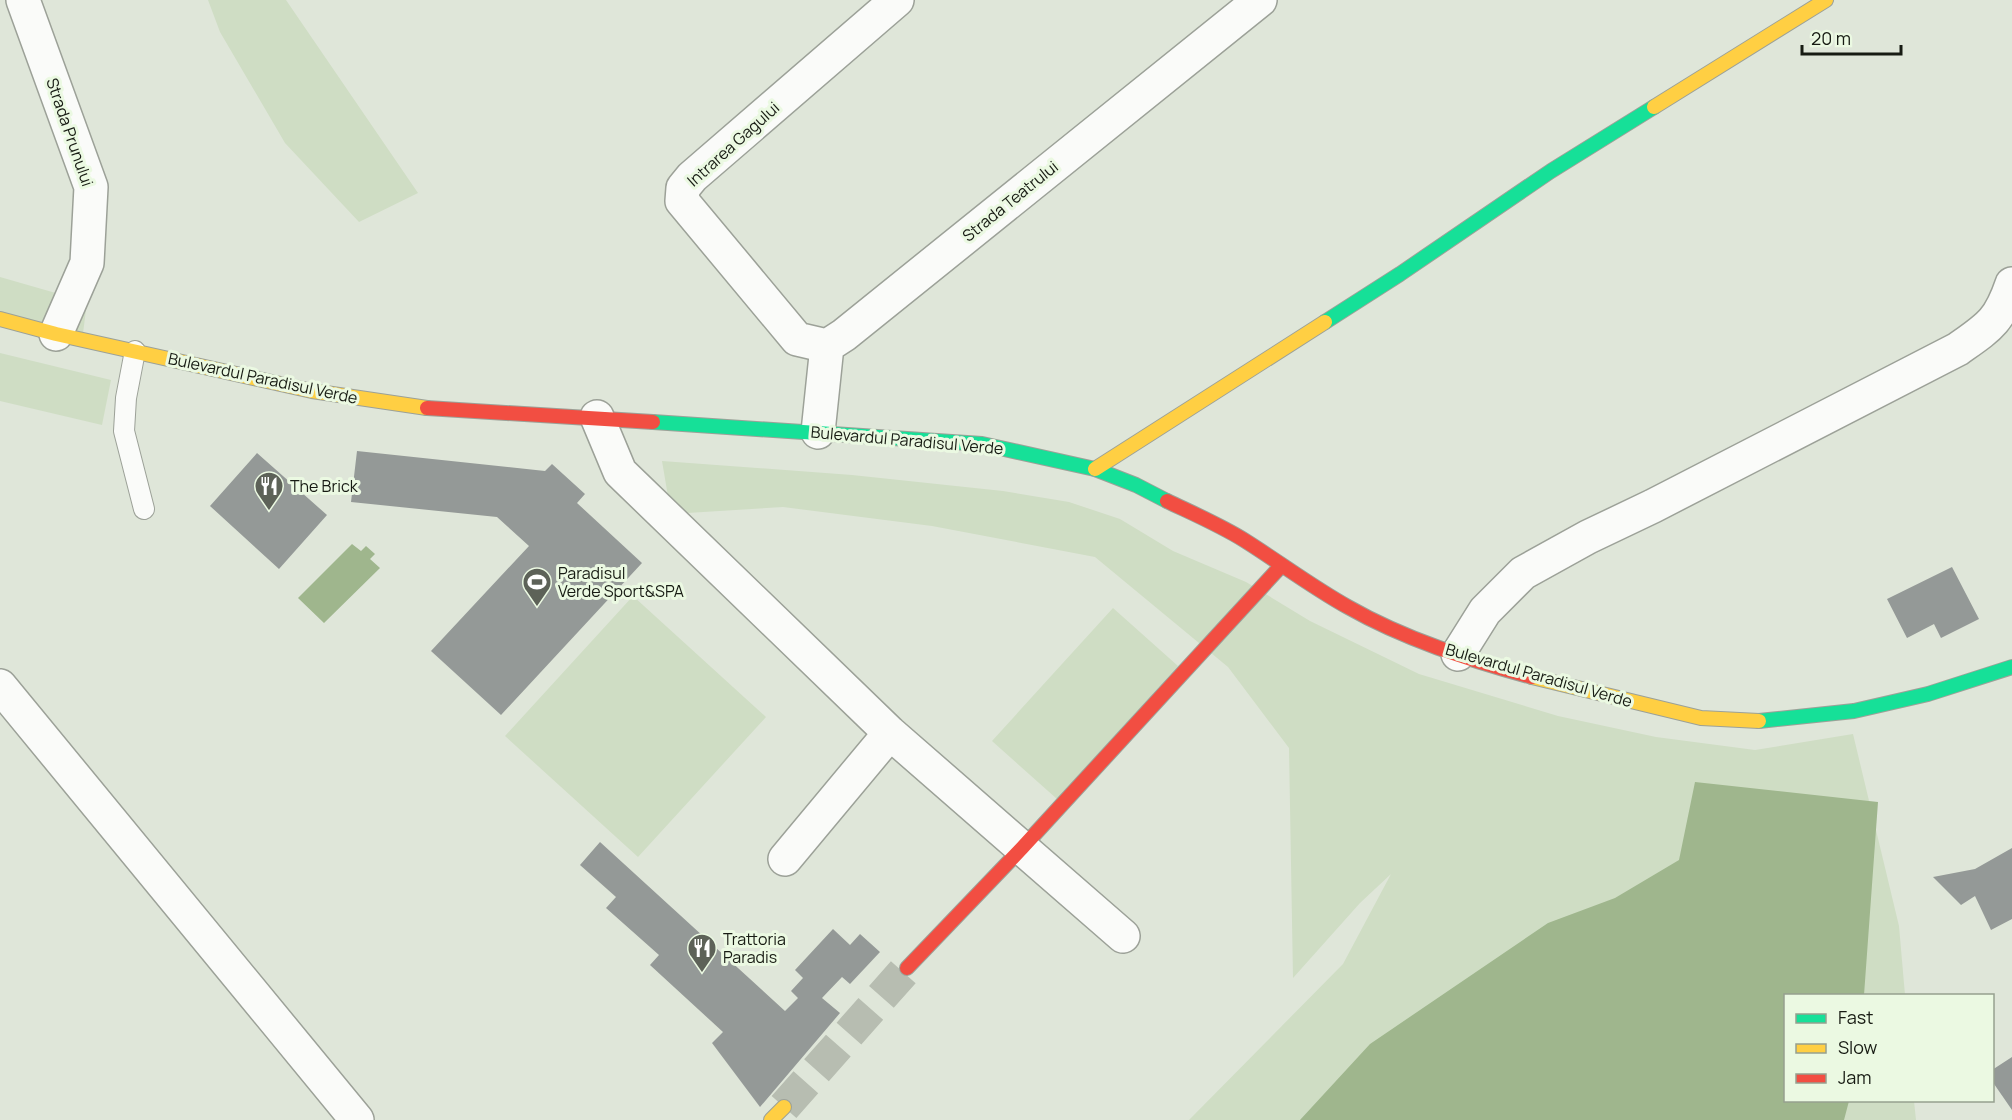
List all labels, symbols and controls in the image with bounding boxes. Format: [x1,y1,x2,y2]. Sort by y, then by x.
scale bar [1802,18,1901,56]
text: 20 m [1811,26,1851,50]
street label: Strada Prunului [41,75,99,189]
street label: Intrarea Gagului [682,97,784,191]
street label: Strada Teatrului [958,156,1062,246]
street label: Bulevardul Paradisul Verde [166,347,360,409]
street label: Bulevardul Paradisul Verde [810,421,1004,459]
restaurant icon: The Brick [253,470,285,512]
place label: The Brick [290,475,359,497]
place label: Paradisul Verde Sport&SPA [558,562,684,602]
sports icon: Paradisul Verde Sport&SPA [521,566,553,608]
street label: Bulevardul Paradisul Verde [1443,638,1635,712]
place label: Trattoria Paradis [723,928,786,968]
restaurant icon: Trattoria Paradis [686,932,718,974]
legend [1784,994,1994,1102]
text: Fast [1838,1005,1873,1029]
text: Slow [1838,1035,1878,1059]
text: Jam [1838,1065,1872,1089]

